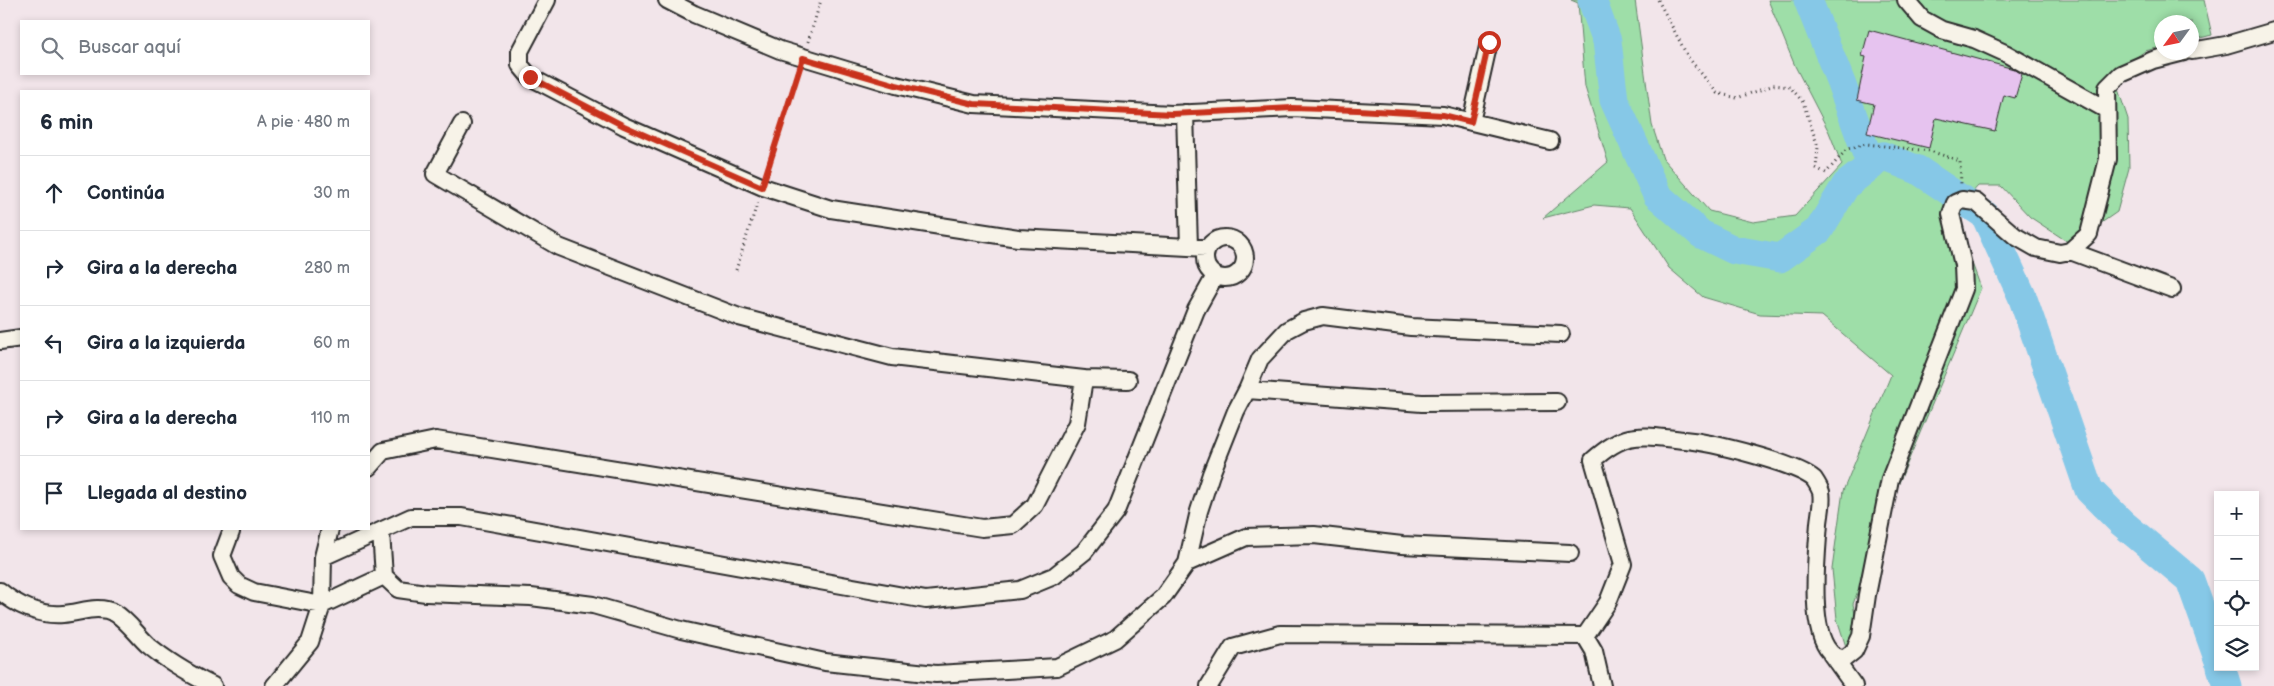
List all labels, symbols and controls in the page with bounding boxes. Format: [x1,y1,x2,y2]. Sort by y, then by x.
north arrow [2154,15,2199,60]
search box [20,20,370,75]
route start [1478,31,1501,54]
icon: search [38,34,66,62]
text: Buscar aquí [78,36,181,59]
route end [519,66,542,89]
text: 6 min [40,110,93,135]
text: A pie · 480 m [257,113,350,132]
icon: ahead [40,179,68,207]
text: Continúa [87,182,165,205]
text: 30 m [313,184,350,203]
icon: right [40,254,68,282]
text: Gira a la derecha [87,257,237,280]
text: 280 m [304,259,350,278]
icon: left [40,329,68,357]
text: Gira a la izquierda [87,332,245,355]
text: 60 m [313,334,350,353]
icon: right [40,404,68,432]
text: Gira a la derecha [87,407,237,430]
text: 110 m [311,409,350,428]
icon: arrive [40,479,68,507]
text: Llegada al destino [87,482,247,505]
map controls [2214,491,2259,671]
button: + [2214,491,2259,536]
button: − [2214,536,2259,581]
button: locate [2214,581,2259,626]
button: layers [2214,626,2259,671]

